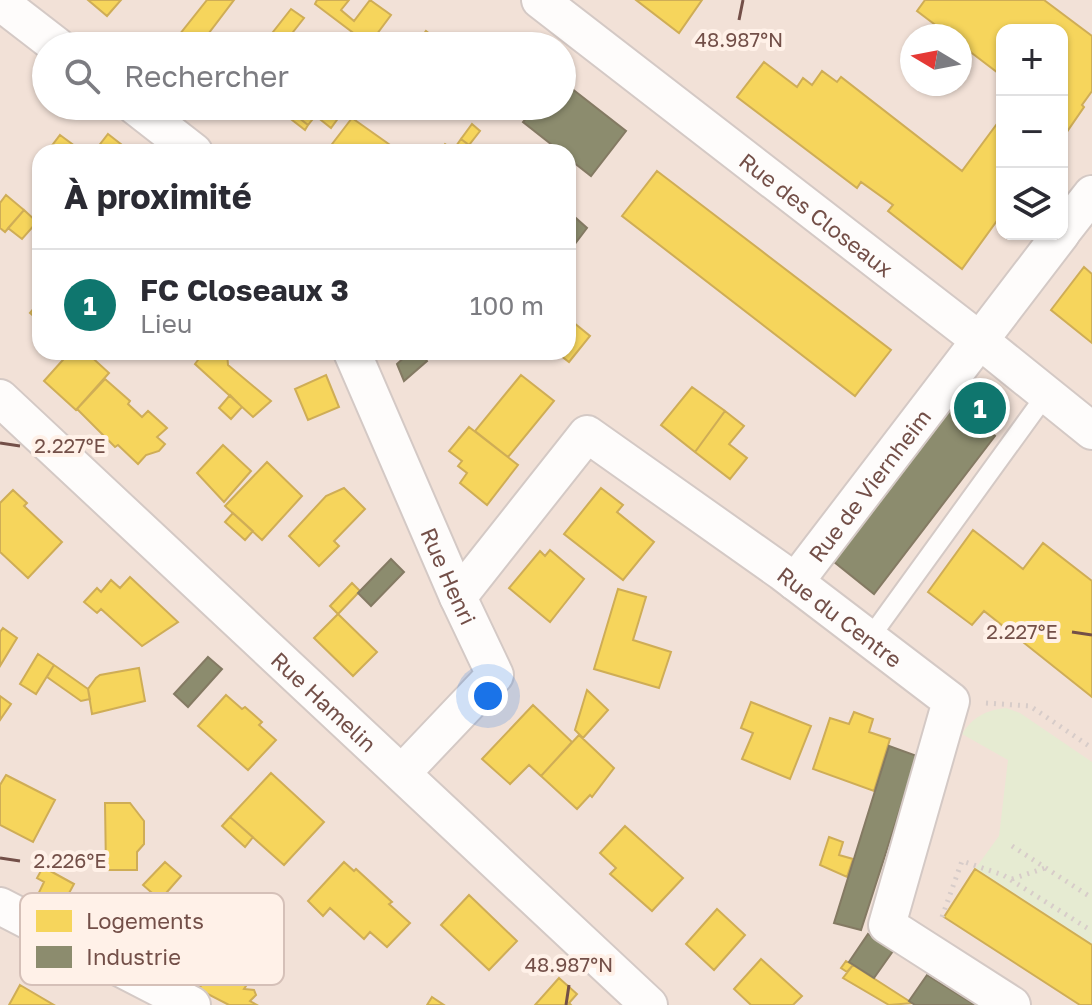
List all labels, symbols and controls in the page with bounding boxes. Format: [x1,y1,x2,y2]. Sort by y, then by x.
north arrow [900,24,972,96]
map controls [996,24,1068,240]
button: + [996,24,1068,96]
text: 48.987°N [695,27,783,51]
search box [32,32,576,120]
icon: search [60,54,104,98]
text: Rechercher [124,58,289,94]
button: − [996,96,1068,168]
street label: Rue des Closeaux [735,146,899,282]
button: layers [996,168,1068,240]
text: À proximité [64,176,252,216]
text: FC Closeaux 3 [140,272,349,308]
text: 1 [83,290,97,321]
text: 100 m [470,290,544,321]
text: Lieu [140,308,193,339]
pin: 1 [954,378,1006,438]
street label: Rue de Viernheim [802,403,936,567]
text: 2.227°E [34,433,106,457]
street label: Rue Henri [416,523,483,629]
street label: Rue du Centre [773,560,908,673]
text: 2.227°E [986,619,1058,643]
street label: Rue Hamelin [266,646,382,757]
your location [468,676,508,716]
text: 2.226°E [34,848,106,872]
legend [20,893,284,985]
text: Logements [86,907,204,934]
text: Industrie [86,943,181,970]
text: 48.987°N [525,952,613,976]

